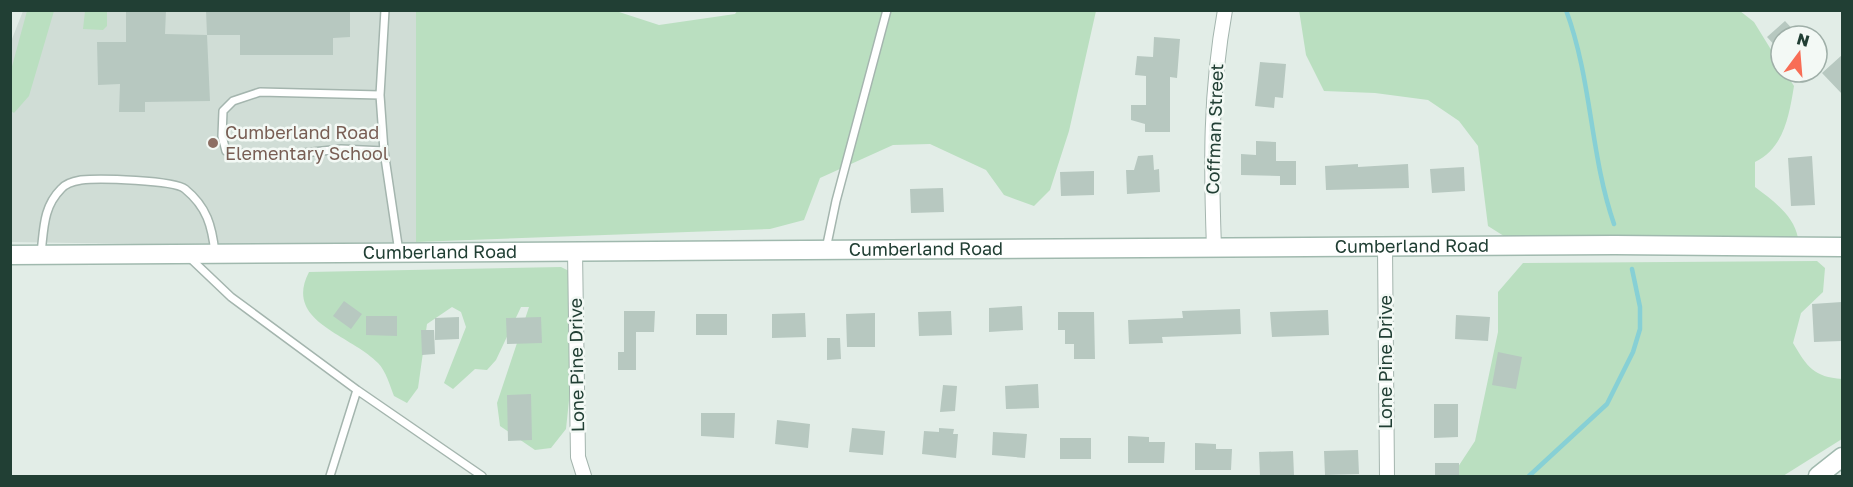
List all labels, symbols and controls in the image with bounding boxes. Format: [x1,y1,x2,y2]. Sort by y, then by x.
north arrow [1769,24,1829,84]
text: N [1795,28,1812,51]
street label: Coffman Street [1201,63,1227,195]
place label: Cumberland Road Elementary School [225,121,389,164]
marker: Cumberland Road Elementary School [206,136,220,150]
street label: Cumberland Road [1335,234,1489,257]
street label: Cumberland Road [849,237,1003,260]
street label: Cumberland Road [363,240,517,263]
street label: Lone Pine Drive [1374,295,1396,429]
street label: Lone Pine Drive [564,298,588,432]

